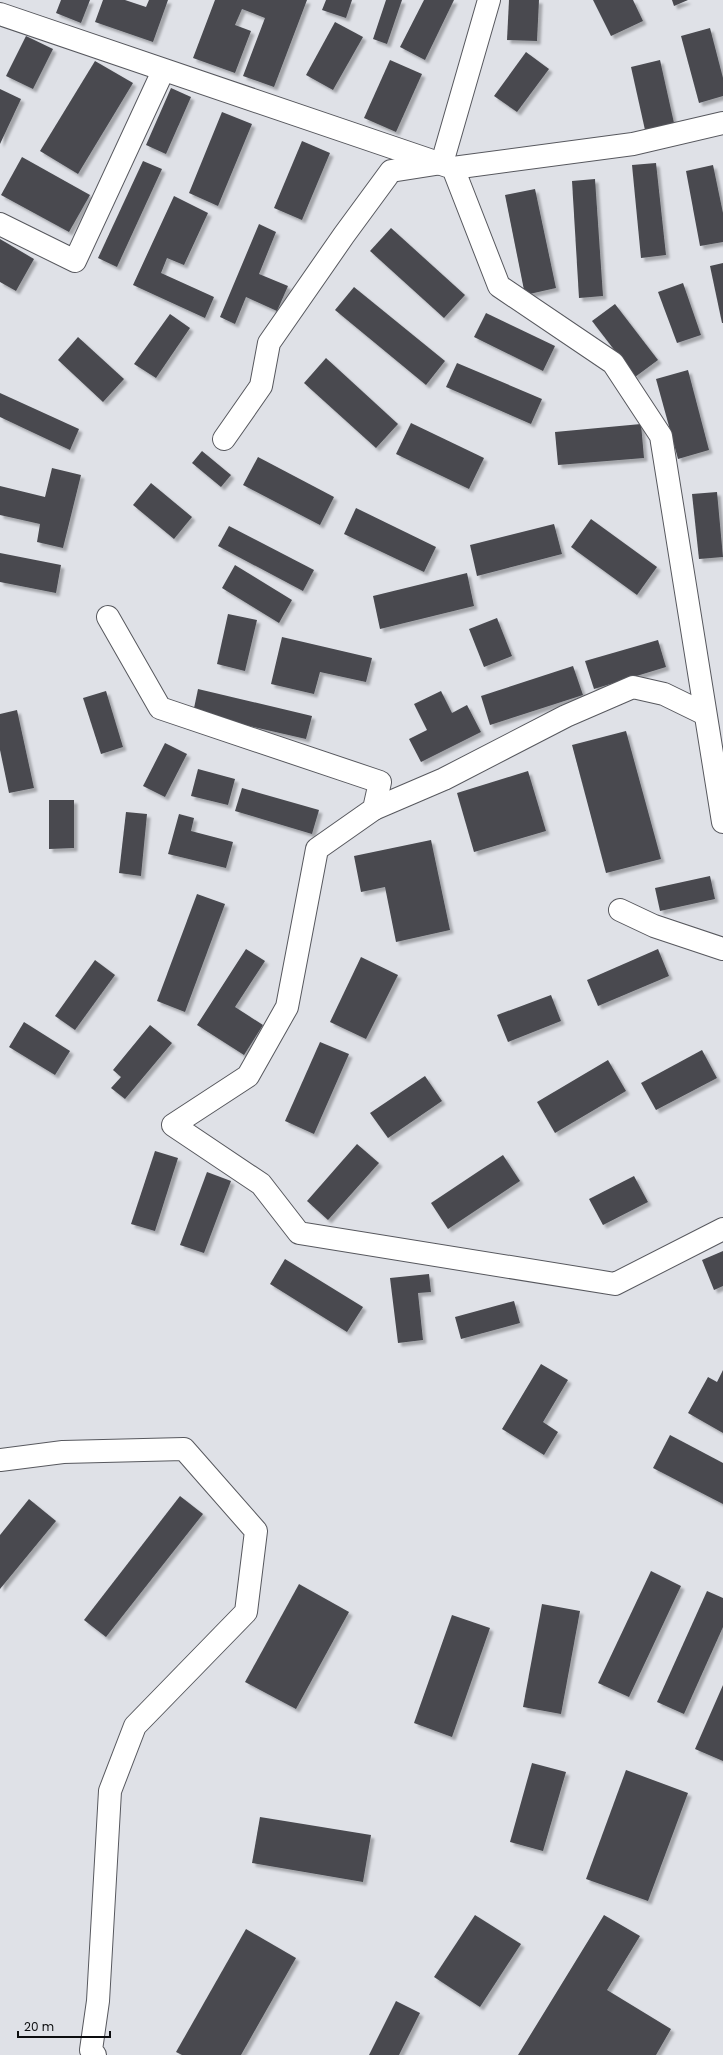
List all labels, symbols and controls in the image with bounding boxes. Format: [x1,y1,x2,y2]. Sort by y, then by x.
scale bar [18,2013,110,2039]
text: 20 m [24,2018,54,2035]

